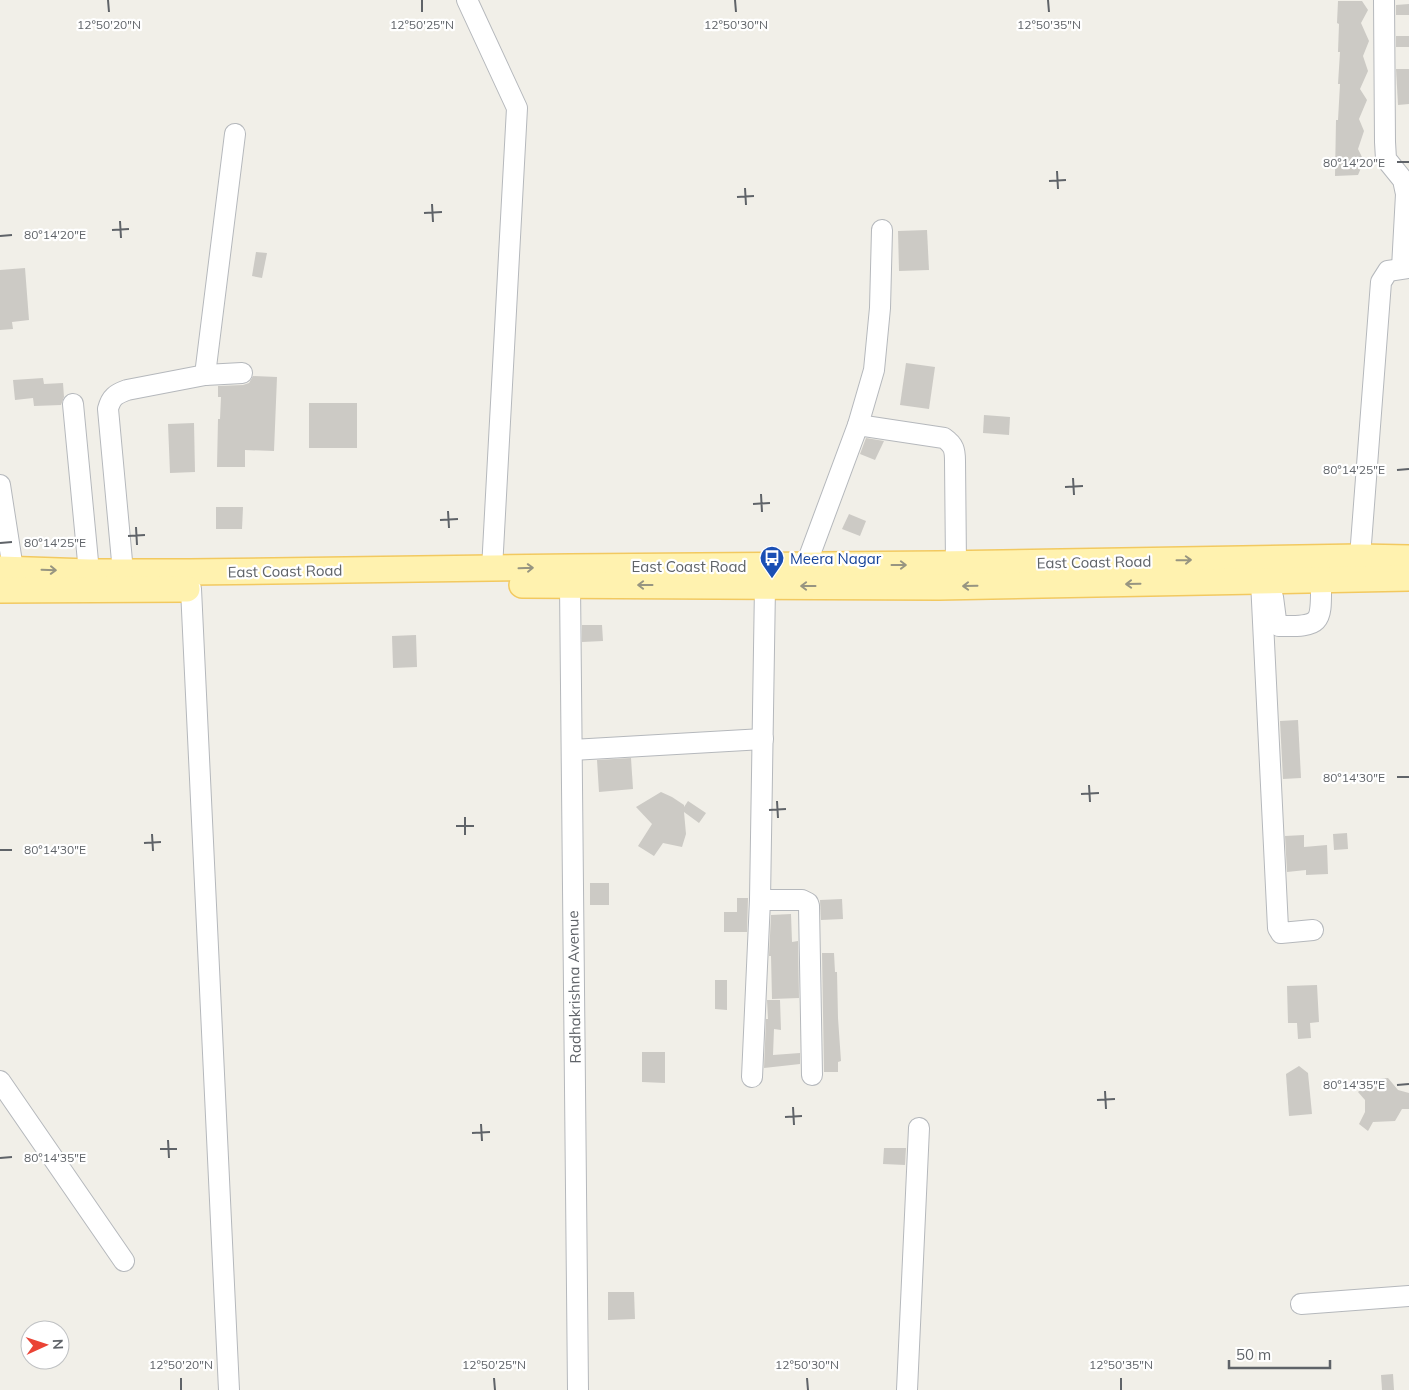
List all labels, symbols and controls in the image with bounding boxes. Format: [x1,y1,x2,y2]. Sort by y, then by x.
text: 12°50'20"N [77,17,141,32]
text: 12°50'25"N [390,17,454,32]
text: 12°50'30"N [704,17,768,32]
text: 12°50'35"N [1017,17,1081,32]
text: 80°14'20"E [1323,155,1385,170]
text: 80°14'20"E [24,227,86,242]
text: 80°14'25"E [1323,462,1385,477]
text: 80°14'25"E [24,535,86,550]
bus stop icon: Meera Nagar [759,545,785,579]
place label: Meera Nagar [790,549,882,568]
street label: East Coast Road [1036,551,1152,573]
one-way arrow [1175,555,1191,565]
street label: East Coast Road [632,557,746,576]
street label: East Coast Road [227,560,343,582]
one-way arrow [890,560,906,570]
one-way arrow [518,563,534,573]
one-way arrow [40,566,56,575]
one-way arrow [1125,579,1141,588]
one-way arrow [638,580,654,590]
one-way arrow [800,581,816,591]
one-way arrow [963,581,979,591]
text: 80°14'30"E [1323,770,1385,785]
text: 80°14'30"E [24,842,86,857]
street label: Radhakrishna Avenue [563,910,585,1064]
text: 80°14'35"E [1323,1077,1385,1092]
text: 80°14'35"E [24,1150,86,1165]
north arrow [20,1320,70,1370]
scale bar [1229,1338,1330,1370]
text: N [49,1339,67,1350]
text: 50 m [1236,1345,1271,1364]
text: 12°50'20"N [149,1357,213,1372]
text: 12°50'25"N [462,1357,526,1372]
text: 12°50'30"N [775,1357,839,1372]
text: 12°50'35"N [1089,1357,1153,1372]

